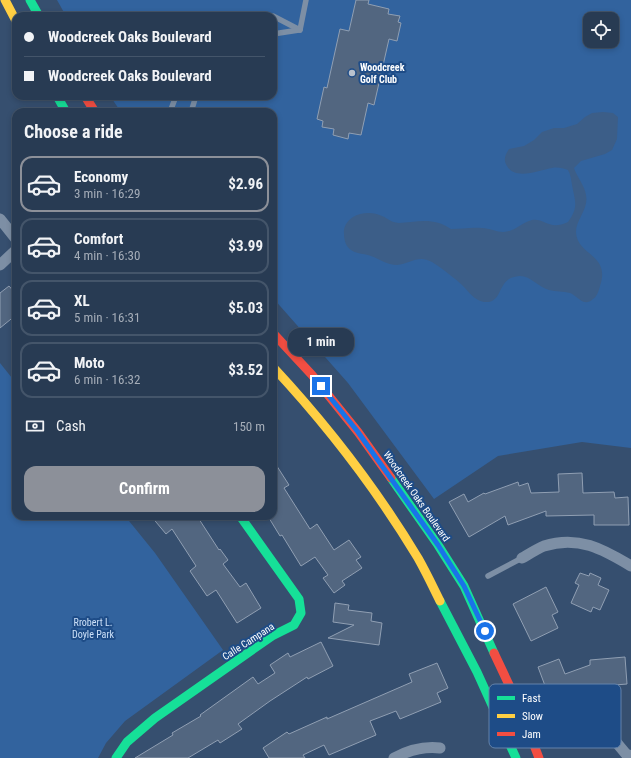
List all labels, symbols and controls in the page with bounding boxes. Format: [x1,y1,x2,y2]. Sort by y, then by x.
map controls [583,12,619,48]
button: locate [583,12,619,48]
text: Woodcreek Oaks Boulevard [48,28,212,46]
place label: Woodcreek Golf Club [360,62,405,85]
text: Woodcreek Oaks Boulevard [48,67,212,85]
marker: Woodcreek Golf Club [347,68,357,78]
text: Choose a ride [24,121,123,142]
icon: car [26,166,62,202]
text: Economy [74,168,128,186]
text: $2.96 [228,175,263,193]
text: 3 min · 16:29 [74,186,140,201]
icon: car [26,228,62,264]
text: Comfort [74,230,123,248]
text: $3.99 [228,237,263,255]
text: 4 min · 16:30 [74,248,140,263]
icon: car [26,290,62,326]
text: XL [74,292,90,310]
text: $5.03 [228,299,263,317]
text: 5 min · 16:31 [74,310,140,325]
callout: 1 min [288,328,354,356]
text: 1 min [307,334,335,349]
icon: car [26,352,62,388]
text: Moto [74,354,105,372]
text: $3.52 [228,361,263,379]
text: 6 min · 16:32 [74,372,140,387]
route end [312,377,330,395]
icon: cash [24,415,46,437]
text: Cash [56,417,86,435]
text: 150 m [233,419,265,434]
street label: Woodcreek Oaks Boulevard [381,449,452,544]
button: Confirm [24,466,265,512]
park label: Rrobert L. Doyle Park [72,617,114,640]
street label: Calle Campana [220,621,276,662]
route start [476,622,494,640]
legend [489,684,621,748]
text: Fast [522,692,541,705]
text: Slow [522,710,543,723]
text: Jam [522,728,541,741]

